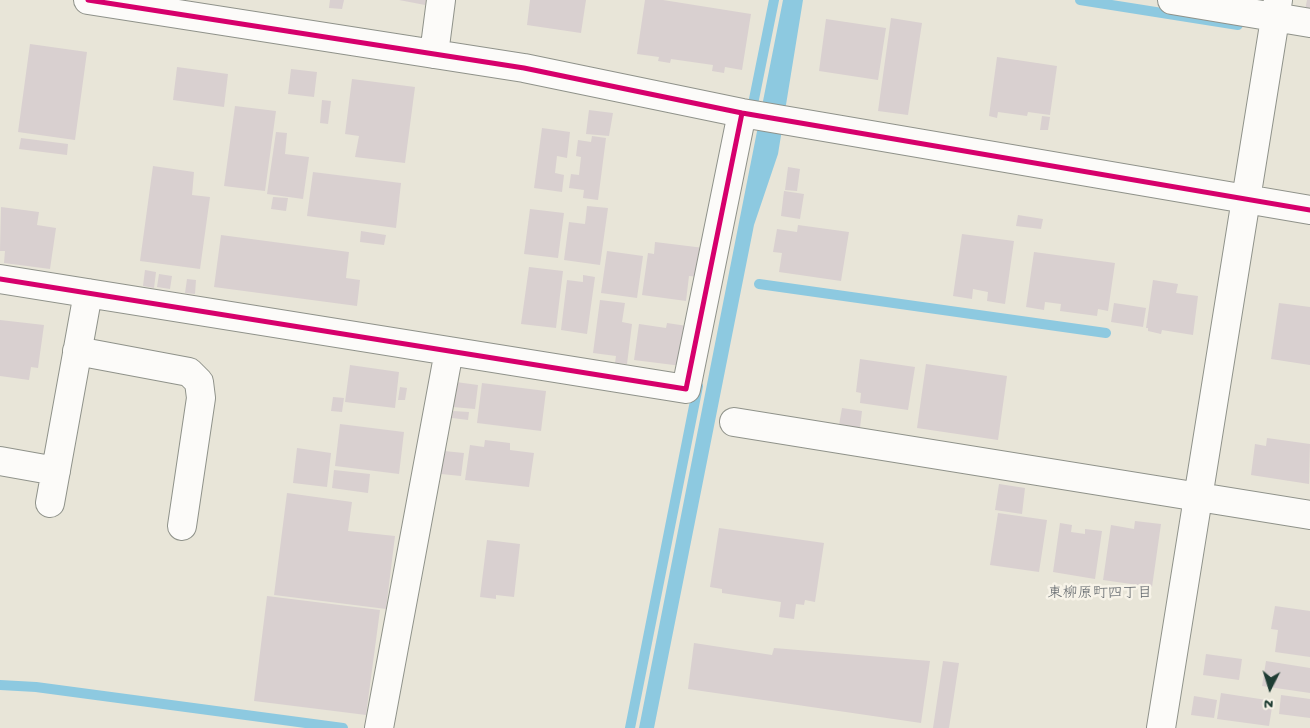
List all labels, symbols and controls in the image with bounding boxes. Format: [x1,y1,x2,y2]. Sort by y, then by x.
district label: 東柳原町四丁目 [1048,586,1152,604]
north arrow [1245,663,1295,713]
text: N [1263,695,1274,712]

